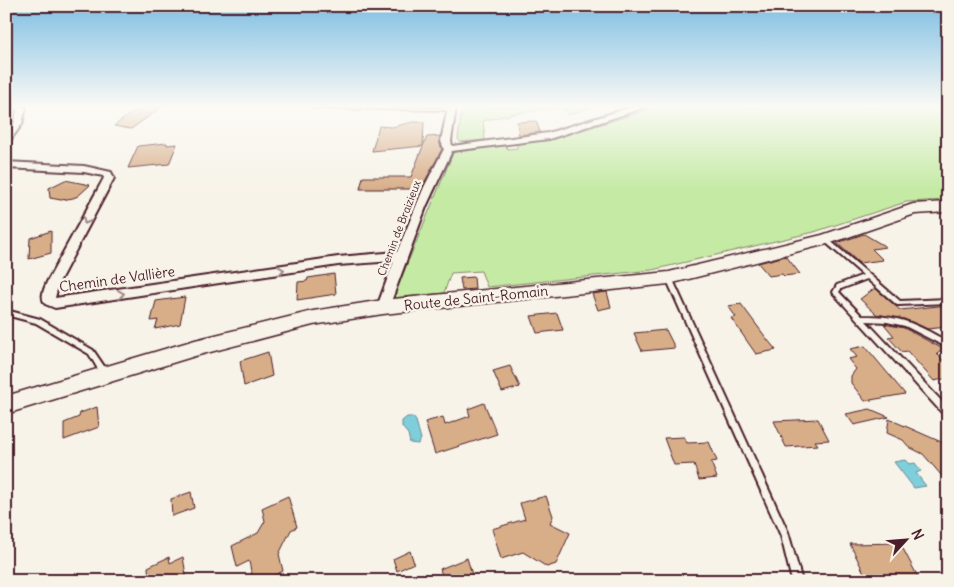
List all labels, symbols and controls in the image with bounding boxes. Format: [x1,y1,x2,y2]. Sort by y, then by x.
street label: Chemin de Braizieux [374,178,424,278]
one-way arrow [82,215,92,224]
street label: Chemin de Vallière [58,262,176,296]
one-way arrow [277,265,286,275]
street label: Route de Saint-Romain [403,281,549,315]
one-way arrow [117,289,125,300]
north arrow [882,514,932,564]
text: N [907,526,928,543]

